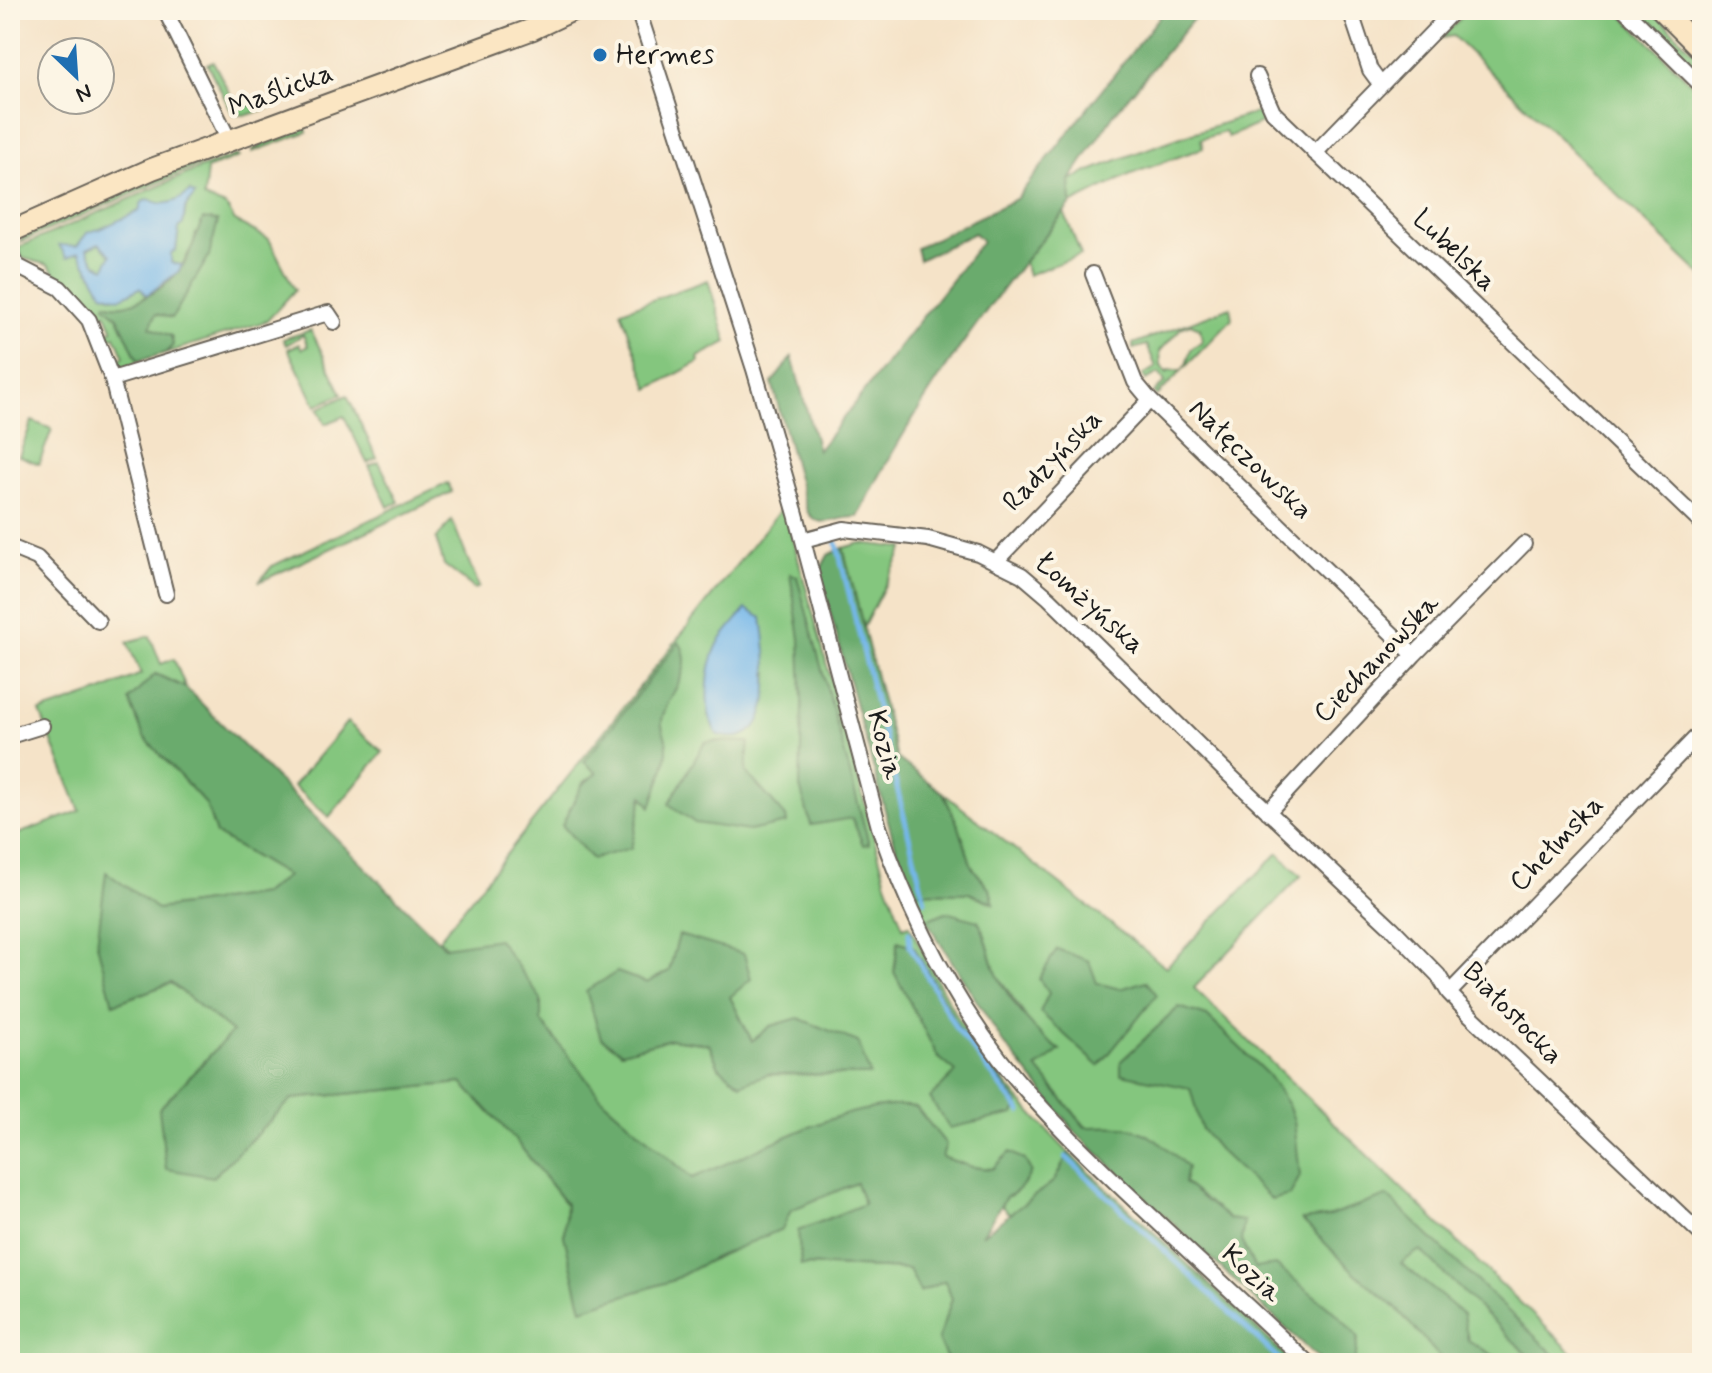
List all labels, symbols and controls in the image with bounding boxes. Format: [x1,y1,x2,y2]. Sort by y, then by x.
north arrow [36,36,116,116]
place label: Hermes [616,37,714,74]
marker: Hermes [591,46,609,64]
street label: Maślicka [223,55,339,127]
text: N [71,77,96,108]
street label: Lubelska [1404,202,1504,300]
street label: Nałęczowska [1180,391,1320,529]
street label: Radzyńska [995,402,1111,520]
street label: Łomżyńska [1026,545,1152,663]
street label: Ciechanowska [1306,586,1448,732]
street label: Kozia [857,706,911,784]
street label: Chełmska [1502,788,1612,900]
street label: Białostocka [1454,954,1570,1074]
street label: Kozia [1213,1237,1289,1312]

